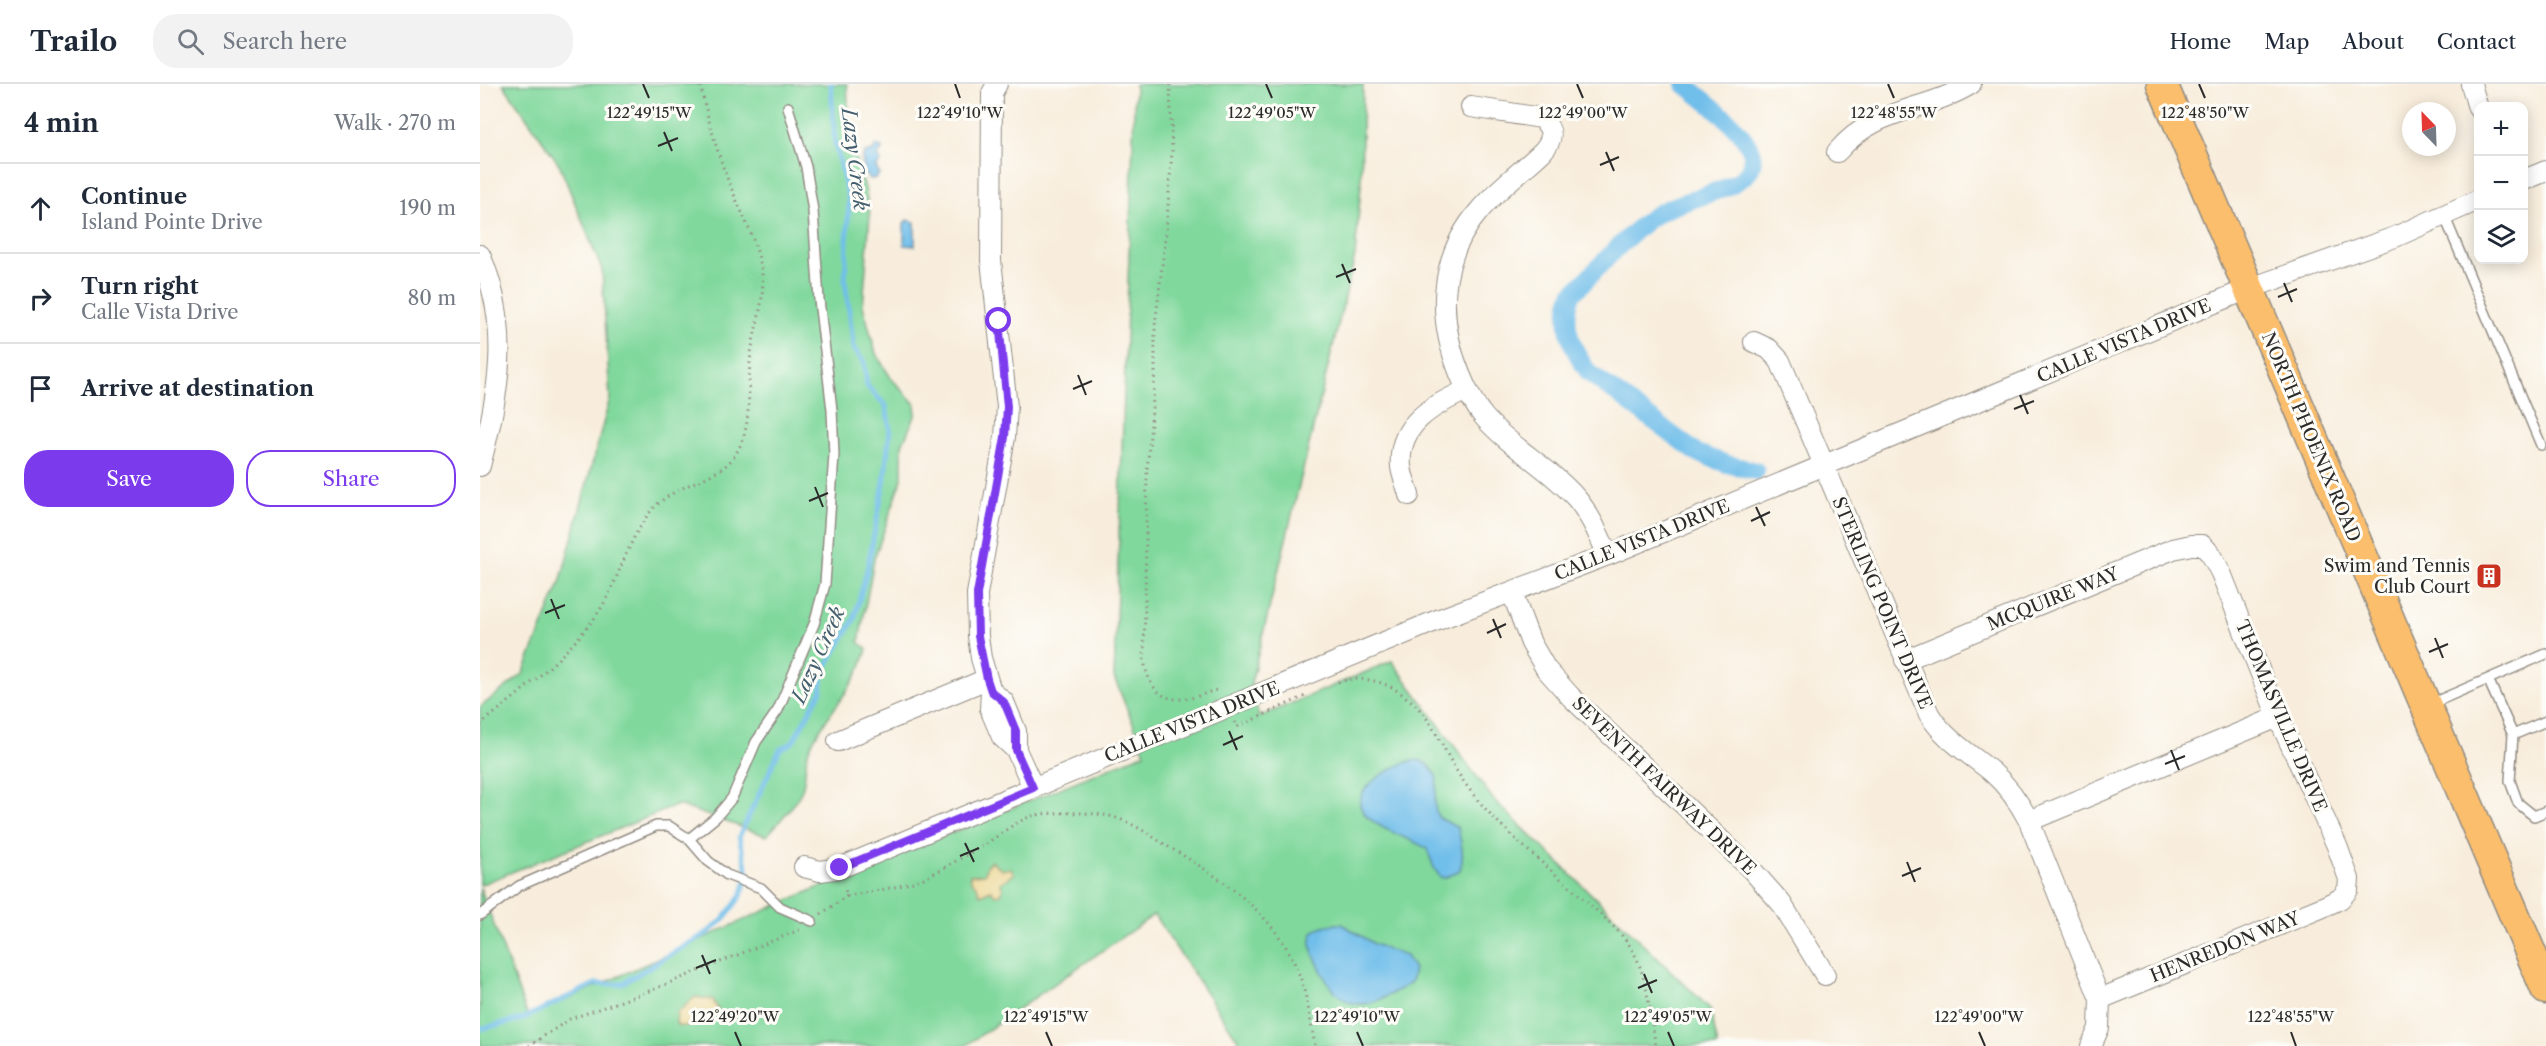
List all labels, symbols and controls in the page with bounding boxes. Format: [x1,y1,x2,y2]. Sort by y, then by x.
search box [153,14,573,68]
text: Trailo [30,24,117,58]
icon: search [174,25,207,58]
text: Search here [222,28,347,55]
text: Home [2170,29,2231,54]
text: Map [2264,29,2309,54]
text: About [2342,29,2404,54]
text: Contact [2437,29,2516,54]
north arrow [2402,102,2456,156]
map controls [2474,102,2528,264]
button: + [2474,102,2528,156]
text: 122°49'15"W [607,103,692,122]
text: 122°49'10"W [917,103,1004,122]
text: 122°49'05"W [1228,103,1316,122]
text: 122°49'00"W [1538,103,1628,122]
text: 122°48'55"W [1851,103,1938,122]
text: 122°48'50"W [2161,103,2250,122]
water label: Lazy Creek [837,104,873,212]
text: 4 min [24,107,99,139]
text: Walk · 270 m [334,111,456,135]
button: − [2474,156,2528,210]
text: Continue [81,183,187,210]
icon: ahead [24,192,57,225]
text: 190 m [399,196,456,220]
text: Island Pointe Drive [81,210,263,234]
button: layers [2474,210,2528,264]
text: Turn right [81,273,199,300]
icon: right [24,282,57,315]
text: 80 m [408,286,456,310]
street label: CALLE VISTA DRIVE [2034,294,2214,388]
text: Calle Vista Drive [81,300,238,324]
route start [985,307,1011,333]
street label: NORTH PHOENIX ROAD [2257,329,2365,545]
icon: arrive [24,372,57,405]
text: Arrive at destination [81,375,314,402]
button: Save [24,450,234,507]
button: Share [246,450,456,507]
street label: STERLING POINT DRIVE [1827,494,1937,712]
street label: CALLE VISTA DRIVE [1551,495,1733,585]
place label: Swim and Tennis Club Court [2324,555,2471,598]
building icon: Swim and Tennis Club Court [2474,561,2504,591]
street label: MCQUIRE WAY [1984,562,2123,635]
water label: Lazy Creek [785,603,850,709]
street label: THOMASVILLE DRIVE [2231,617,2331,815]
street label: CALLE VISTA DRIVE [1101,677,1283,767]
street label: SEVENTH FAIRWAY DRIVE [1567,692,1761,880]
route end [826,854,852,880]
street label: HENREDON WAY [2147,906,2304,987]
text: 122°49'20"W [691,1007,780,1026]
text: 122°49'15"W [1004,1007,1089,1026]
text: 122°49'10"W [1314,1007,1401,1026]
text: 122°49'05"W [1624,1007,1712,1026]
text: 122°49'00"W [1934,1007,2024,1026]
text: 122°48'55"W [2248,1007,2335,1026]

